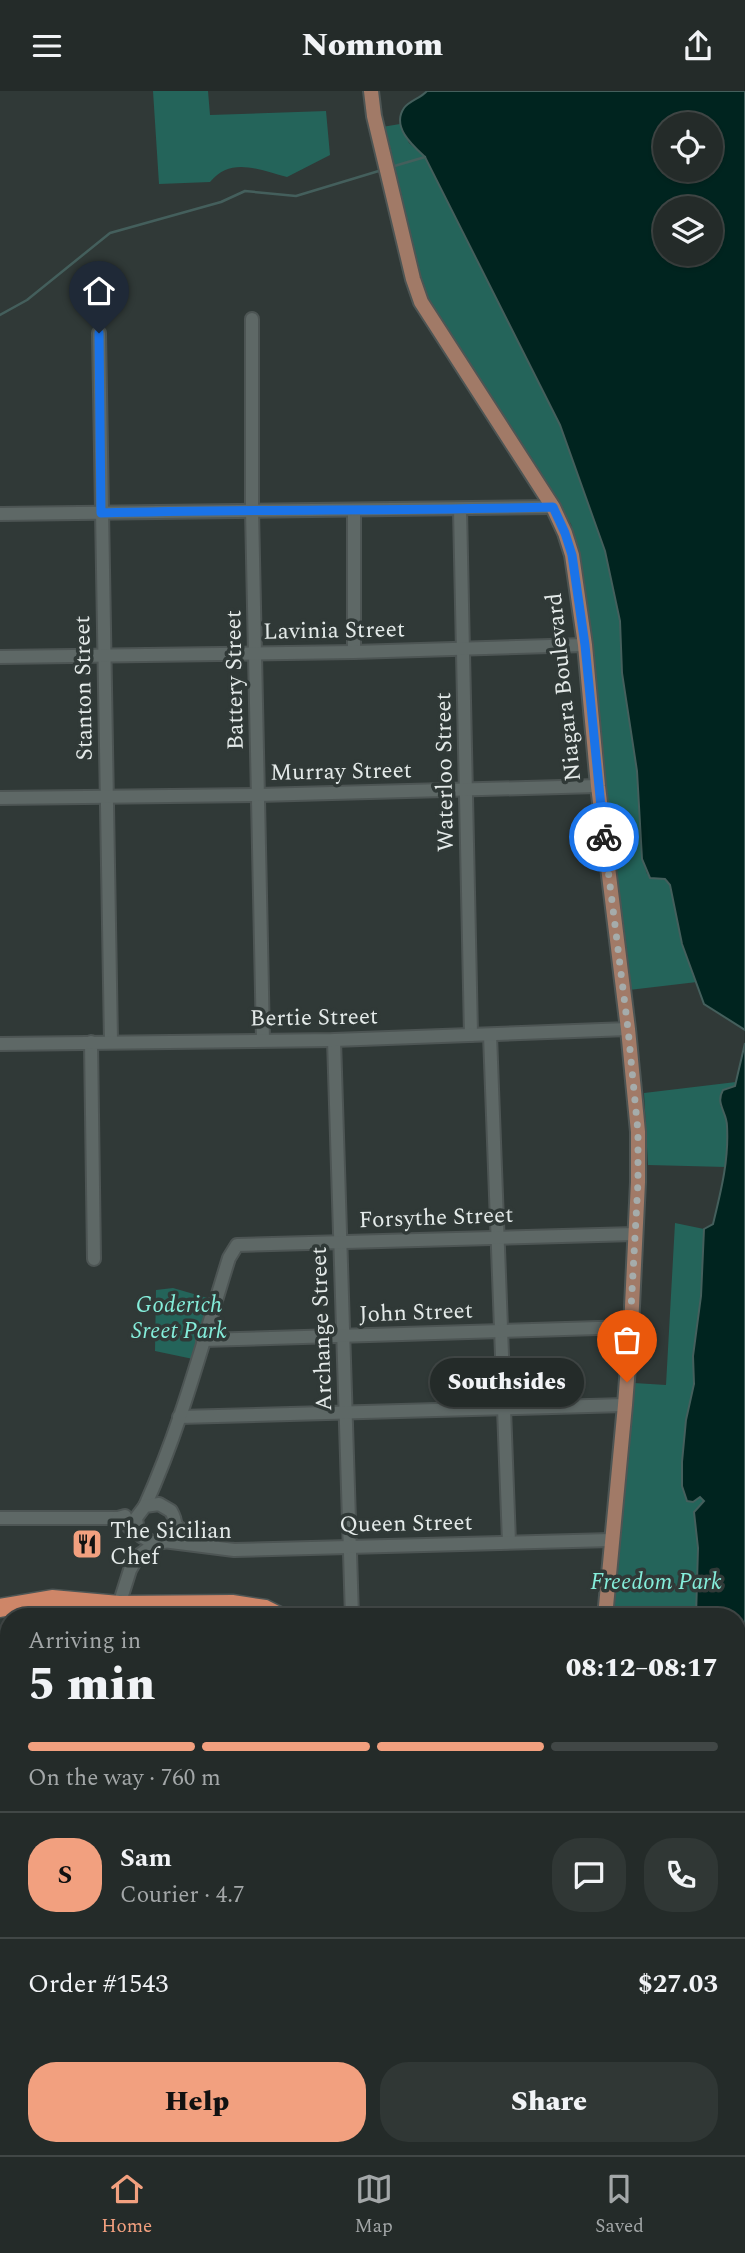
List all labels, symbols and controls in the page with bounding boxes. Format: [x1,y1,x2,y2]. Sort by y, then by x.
text: Nomnom [302,21,443,70]
icon: menu [28,27,66,65]
icon: share [679,27,717,65]
map controls [653,112,723,266]
button: locate [653,112,723,182]
button: layers [653,196,723,266]
pin [69,261,129,333]
icon: home [80,272,118,310]
street label: Niagara Boulevard [537,591,591,783]
street label: Battery Street [216,610,254,750]
street label: Lavinia Street [263,612,405,650]
street label: Stanton Street [65,615,103,761]
street label: Waterloo Street [426,692,464,852]
street label: Murray Street [270,753,412,791]
courier [569,802,639,872]
icon: bike [585,818,623,856]
street label: Bertie Street [250,999,378,1037]
street label: Forsythe Street [358,1198,514,1238]
street label: Archange Street [302,1246,342,1412]
park label: Goderich Sreet Park [131,1288,227,1349]
street label: John Street [359,1294,473,1332]
pin [597,1310,657,1382]
icon: bag [608,1321,646,1359]
callout: Southsides [431,1357,585,1407]
text: Southsides [448,1365,566,1400]
street label: Queen Street [339,1505,473,1543]
place label: The Sicilian Chef [110,1514,232,1575]
restaurant icon: The Sicilian Chef [70,1527,104,1561]
park label: Freedom Park [590,1565,722,1600]
text: Arriving in [28,1624,141,1659]
text: 08:12–08:17 [566,1648,718,1688]
text: 5 min [28,1650,155,1720]
text: On the way · 760 m [28,1761,221,1796]
text: Sam [120,1838,172,1878]
button: chat [552,1838,626,1912]
button: phone [644,1838,718,1912]
text: S [58,1855,72,1895]
text: Courier · 4.7 [120,1878,245,1913]
text: Order #1543 [28,1964,168,2004]
text: $27.03 [638,1964,718,2004]
button: Help [28,2062,366,2142]
button: Share [380,2062,718,2142]
tab: Home [101,2170,152,2241]
tab: Map [355,2170,393,2241]
tab: Saved [595,2170,644,2241]

